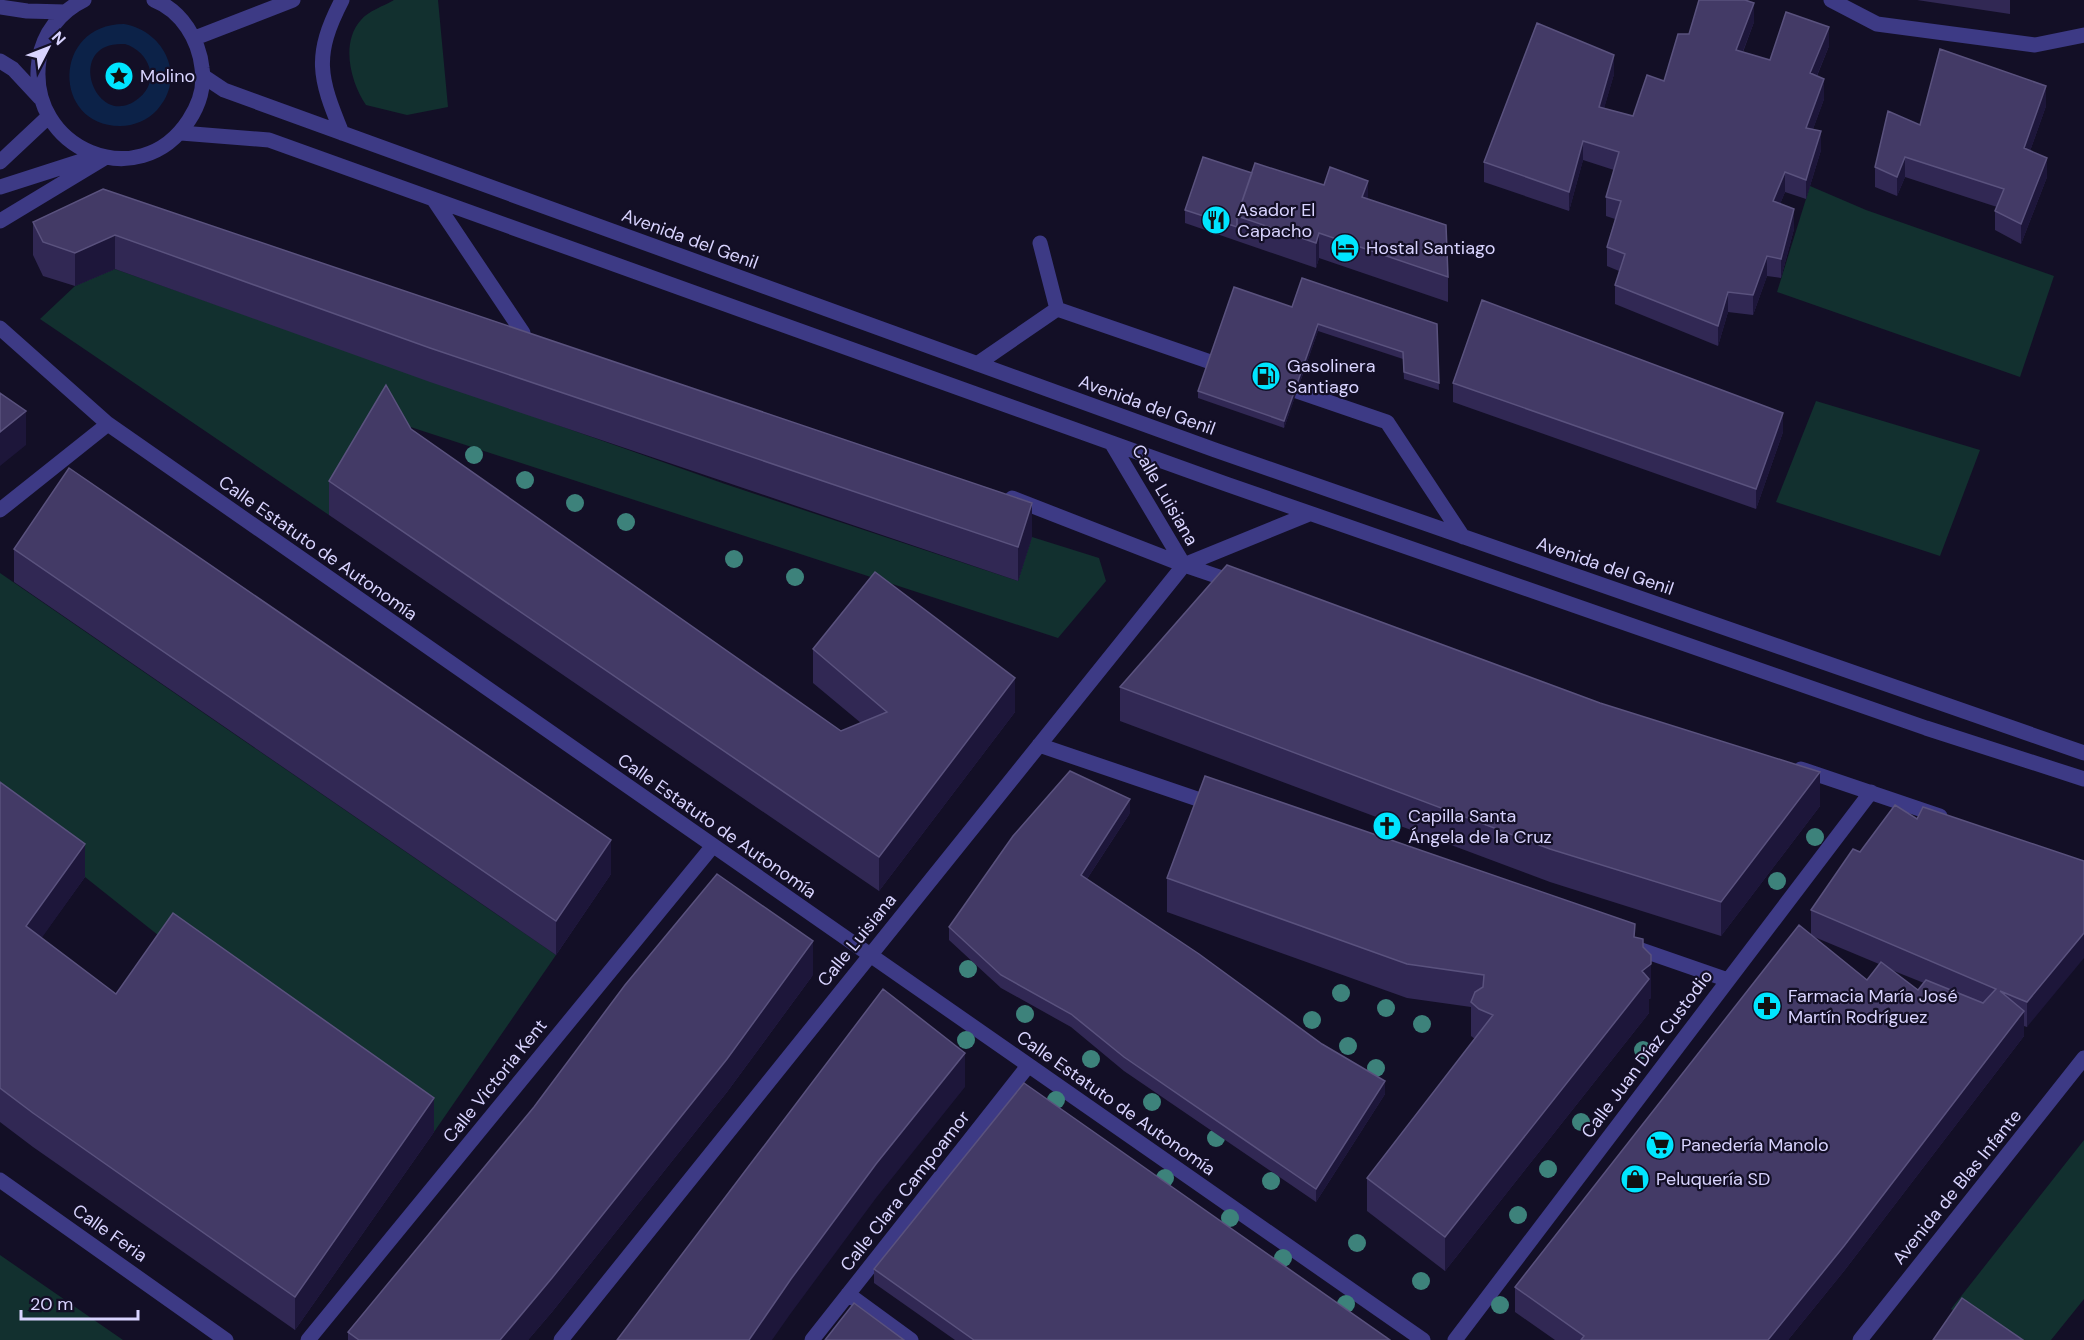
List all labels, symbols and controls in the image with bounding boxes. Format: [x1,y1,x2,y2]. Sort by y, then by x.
north arrow [18,18,78,78]
text: N [47,27,70,50]
place icon: Molino [103,60,135,92]
place label: Molino [140,64,195,88]
place label: Asador El Capacho [1237,198,1315,243]
street label: Avenida del Genil [618,203,762,275]
restaurant icon: Asador El Capacho [1200,204,1232,236]
hotel icon: Hostal Santiago [1329,232,1361,264]
place label: Hostal Santiago [1366,236,1495,260]
place label: Gasolinera Santiago [1287,354,1376,399]
fuel station icon: Gasolinera Santiago [1250,360,1282,392]
street label: Avenida del Genil [1075,369,1219,441]
street label: Calle Luisiana [1126,440,1204,550]
street label: Calle Estatuto de Autonomía [214,470,422,626]
street label: Avenida del Genil [1533,531,1677,601]
street label: Calle Estatuto de Autonomía [613,748,821,904]
place label: Capilla Santa Ángela de la Cruz [1408,804,1552,849]
church icon: Capilla Santa Ángela de la Cruz [1371,810,1403,842]
street label: Calle Luisiana [812,888,902,992]
street label: Calle Juan Díaz Custodio [1576,965,1718,1143]
place label: Farmacia María José Martín Rodríguez [1788,984,1958,1029]
pharmacy icon: Farmacia María José Martín Rodríguez [1751,990,1783,1022]
street label: Calle Victoria Kent [438,1014,552,1148]
street label: Calle Estatuto de Autonomía [1012,1025,1220,1181]
street label: Avenida de Blas Infante [1887,1104,2027,1270]
street label: Calle Clara Campoamor [835,1106,975,1276]
supermarket icon: Panedería Manolo [1644,1129,1676,1161]
place label: Panedería Manolo [1681,1133,1829,1157]
shop icon: Peluquería SD [1619,1163,1651,1195]
place label: Peluquería SD [1656,1167,1770,1191]
street label: Calle Feria [68,1199,152,1267]
scale bar [21,1283,138,1321]
text: 20 m [30,1292,73,1316]

